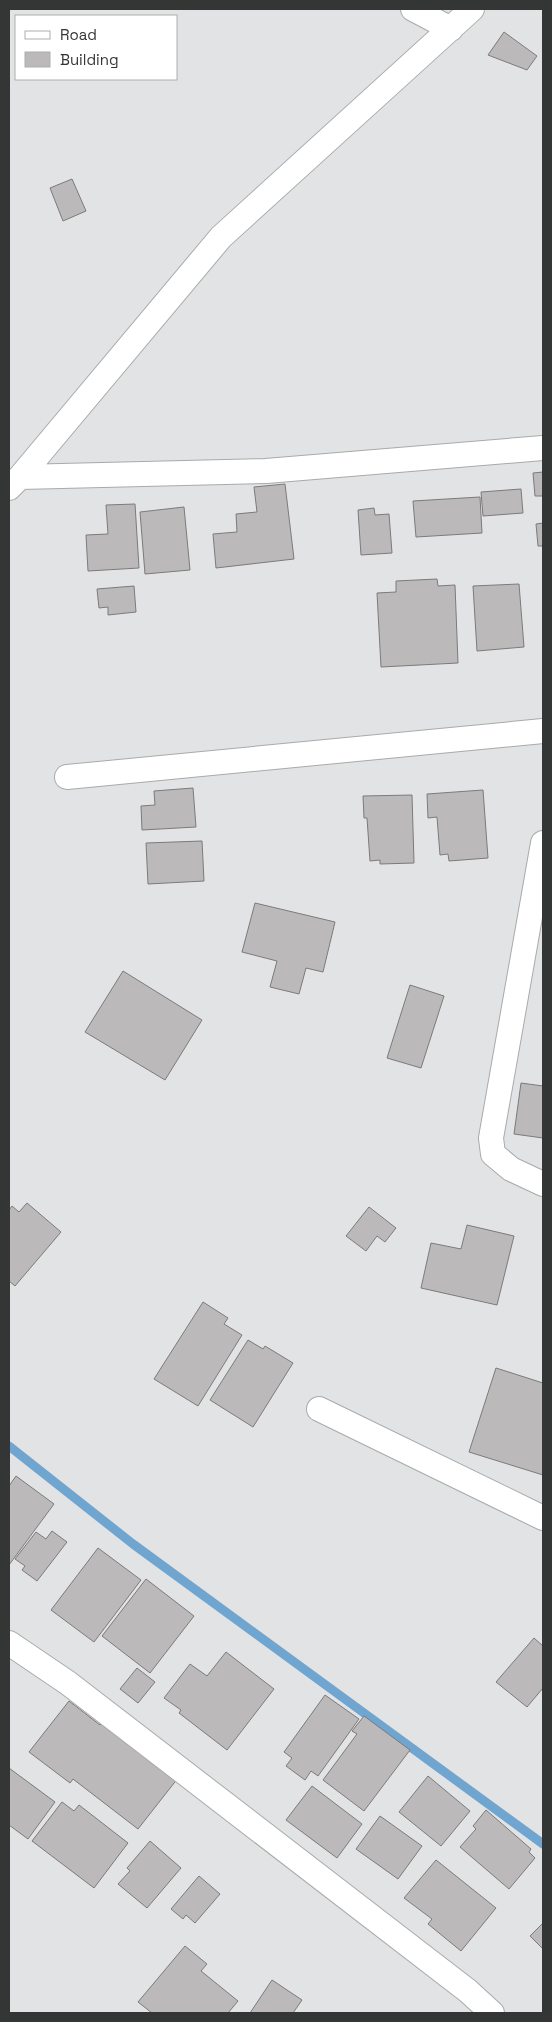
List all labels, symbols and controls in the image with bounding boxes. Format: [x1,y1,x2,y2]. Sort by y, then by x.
legend [15,15,178,80]
text: Road [60,25,97,44]
text: Building [60,50,119,69]

